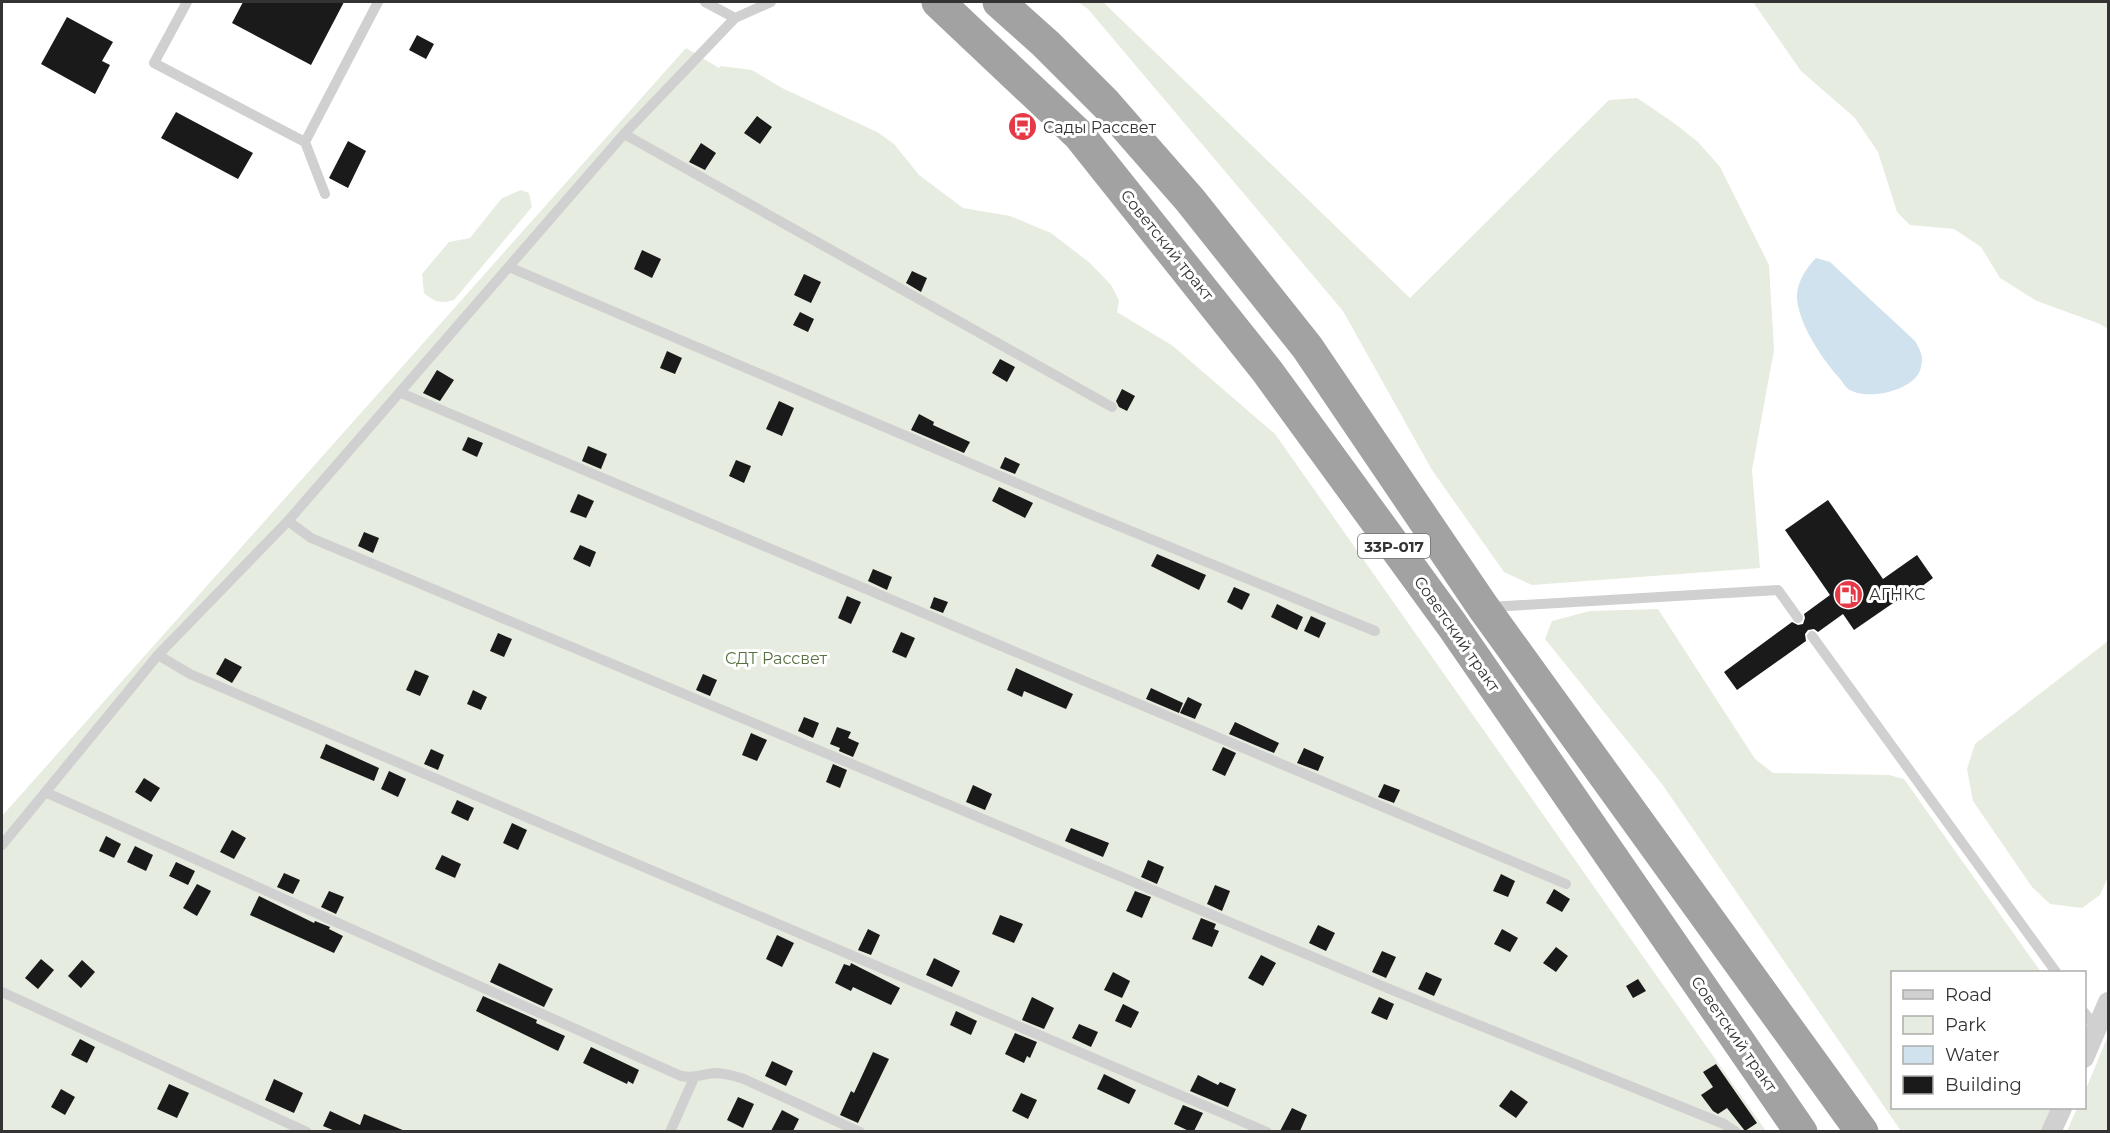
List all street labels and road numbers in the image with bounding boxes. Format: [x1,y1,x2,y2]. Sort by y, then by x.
street label: Советский тракт [1117,186,1218,304]
road number: 33Р-017 [1358,534,1430,558]
street label: Советский тракт [1410,573,1504,696]
street label: Советский тракт [1687,973,1781,1096]

